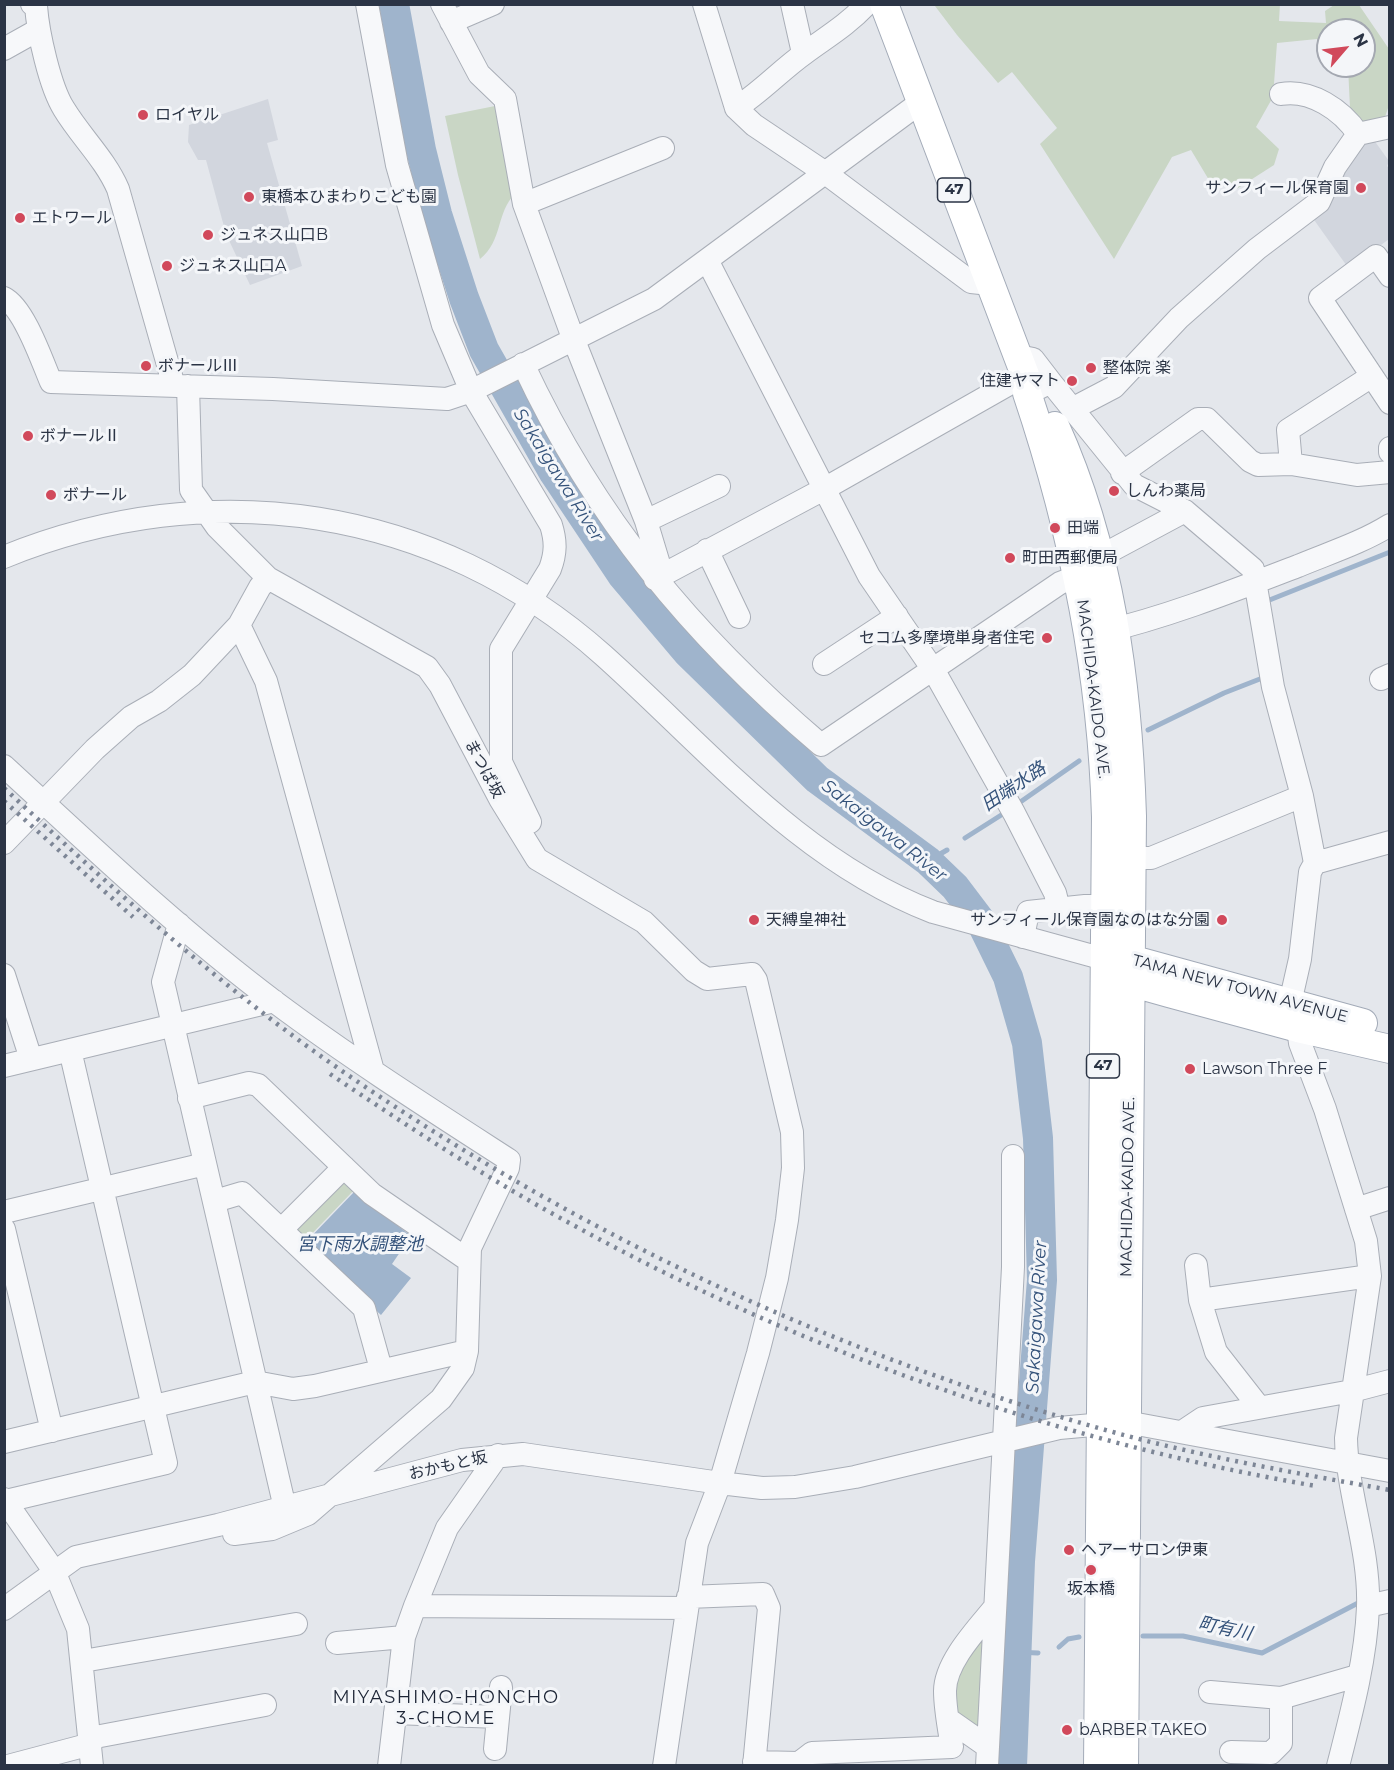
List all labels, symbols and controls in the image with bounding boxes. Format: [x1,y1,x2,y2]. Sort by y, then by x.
north arrow [1316,18,1376,78]
text: N [1349,30,1372,50]
place label: ロイヤル [155,105,219,125]
marker: ロイヤル [136,108,150,122]
road number: 47 [938,178,970,202]
place label: サンフィール保育園 [1205,178,1349,198]
marker: サンフィール保育園 [1354,181,1368,195]
place label: 東橋本ひまわりこども園 [261,187,437,207]
marker: 東橋本ひまわりこども園 [242,190,256,204]
place label: エトワール [32,208,112,228]
marker: エトワール [13,211,27,225]
place label: ジュネス山口B [220,225,328,245]
marker: ジュネス山口B [201,228,215,242]
place label: ジュネス山口A [179,256,286,276]
marker: ジュネス山口A [160,259,174,273]
place label: ボナールⅢ [158,356,238,376]
place label: 整体院 楽 [1103,358,1171,378]
marker: ボナールⅢ [139,359,153,373]
marker: 整体院 楽 [1084,361,1098,375]
place label: 住建ヤマト [980,371,1060,391]
marker: 住建ヤマト [1065,374,1079,388]
water label: Sakaigawa River [508,404,608,546]
place label: ボナールⅡ [40,426,120,446]
marker: ボナールⅡ [21,429,35,443]
place label: しんわ薬局 [1126,481,1206,501]
marker: しんわ薬局 [1107,484,1121,498]
place label: ボナール [63,485,127,505]
marker: ボナール [44,488,58,502]
place label: 田端 [1067,518,1099,538]
marker: 田端 [1048,521,1062,535]
place label: 町田西郵便局 [1022,548,1118,568]
marker: 町田西郵便局 [1003,551,1017,565]
street label: MACHIDA-KAIDO AVE. [1072,598,1114,780]
place label: セコム多摩境単身者住宅 [859,628,1035,648]
marker: セコム多摩境単身者住宅 [1040,631,1054,645]
street label: まつば坂 [461,736,507,802]
water label: 田端水路 [978,758,1050,816]
water label: Sakaigawa River [817,775,951,887]
place label: 天縛皇神社 [766,910,846,930]
place label: サンフィール保育園なのはな分園 [970,910,1210,930]
marker: 天縛皇神社 [747,913,761,927]
marker: サンフィール保育園なのはな分園 [1215,913,1229,927]
street label: TAMA NEW TOWN AVENUE [1130,951,1350,1027]
road number: 47 [1086,1054,1120,1078]
place label: Lawson Three F [1202,1059,1327,1079]
marker: Lawson Three F [1183,1062,1197,1076]
street label: MACHIDA-KAIDO AVE. [1117,1097,1139,1277]
water label: 宮下雨水調整池 [297,1234,423,1256]
water label: Sakaigawa River [1022,1240,1052,1394]
street label: おかもと坂 [407,1448,489,1484]
place label: ヘアーサロン伊東 [1081,1540,1208,1560]
marker: ヘアーサロン伊東 [1062,1543,1076,1557]
marker: 坂本橋 [1084,1563,1098,1577]
place label: 坂本橋 [1067,1579,1115,1599]
water label: 町有川 [1196,1613,1254,1645]
district label: MIYASHIMO-HONCHO 3-CHOME [332,1687,560,1730]
place label: bARBER TAKEO [1079,1720,1207,1740]
marker: bARBER TAKEO [1060,1723,1074,1737]

